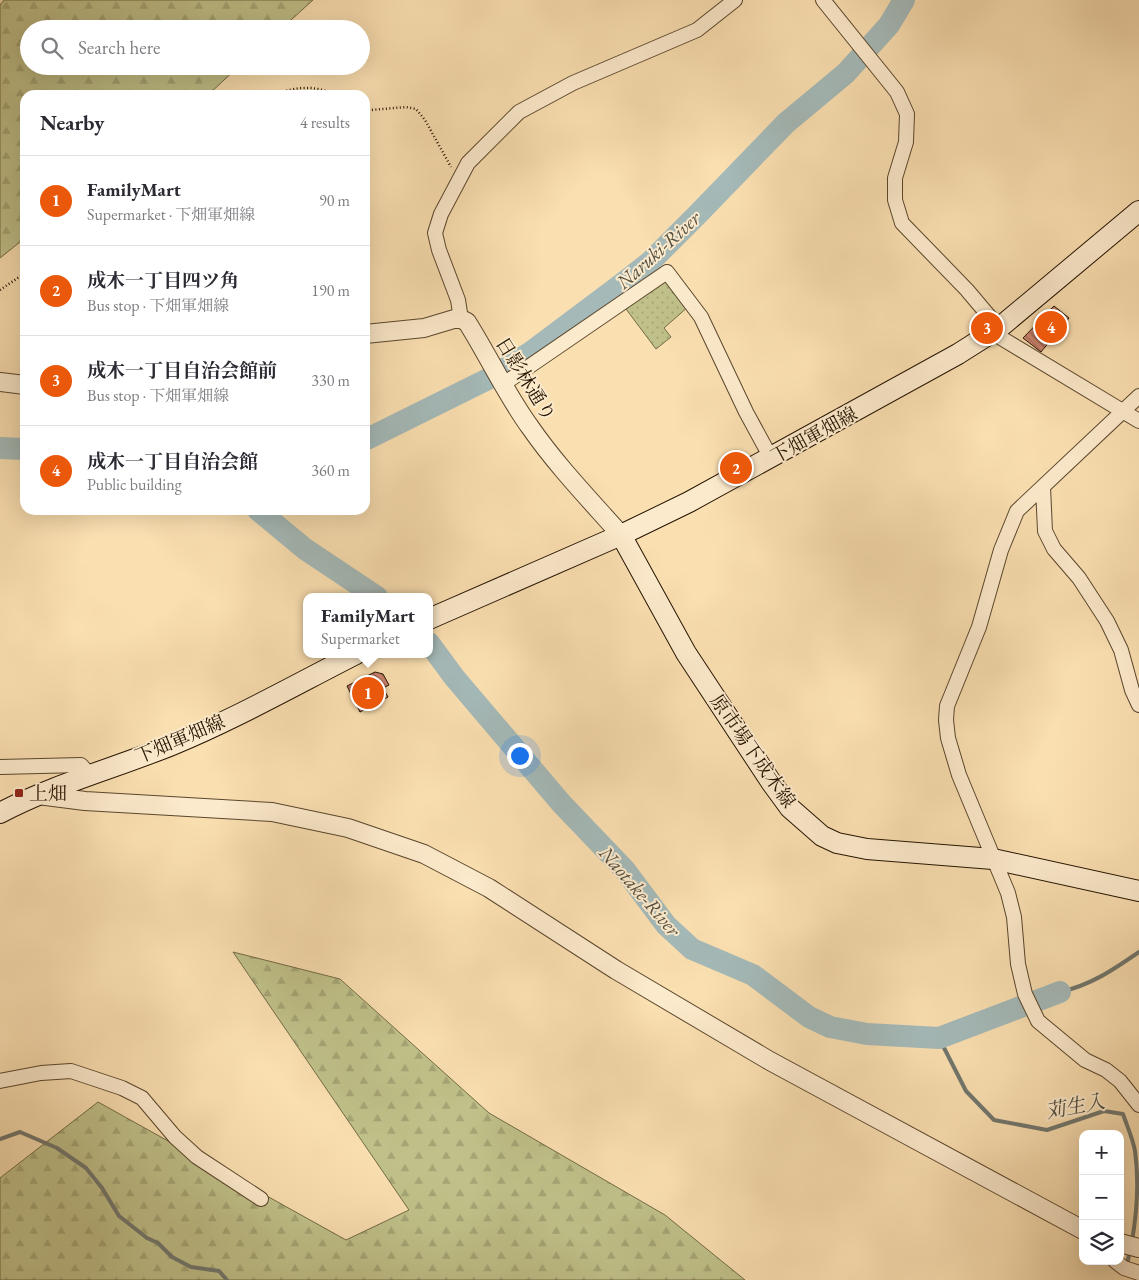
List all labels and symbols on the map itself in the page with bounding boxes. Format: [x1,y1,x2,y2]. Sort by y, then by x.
water label: Naruki-River [610,204,707,295]
pin: 4 [1035,308,1067,346]
pin: 3 [971,309,1003,347]
street label: 日影林通り [490,332,562,426]
street label: 下畑軍畑線 [766,401,862,469]
pin: 2 [720,449,752,487]
pin: 1 [352,674,384,712]
street label: 原市場下成木線 [705,689,801,813]
street label: 下畑軍畑線 [131,709,229,769]
your location [507,743,533,769]
place label: 上畑 [29,781,67,806]
marker: 上畑 [13,787,25,799]
water label: Naotake-River [593,840,687,943]
water label: 苅生入 [1043,1088,1107,1124]

